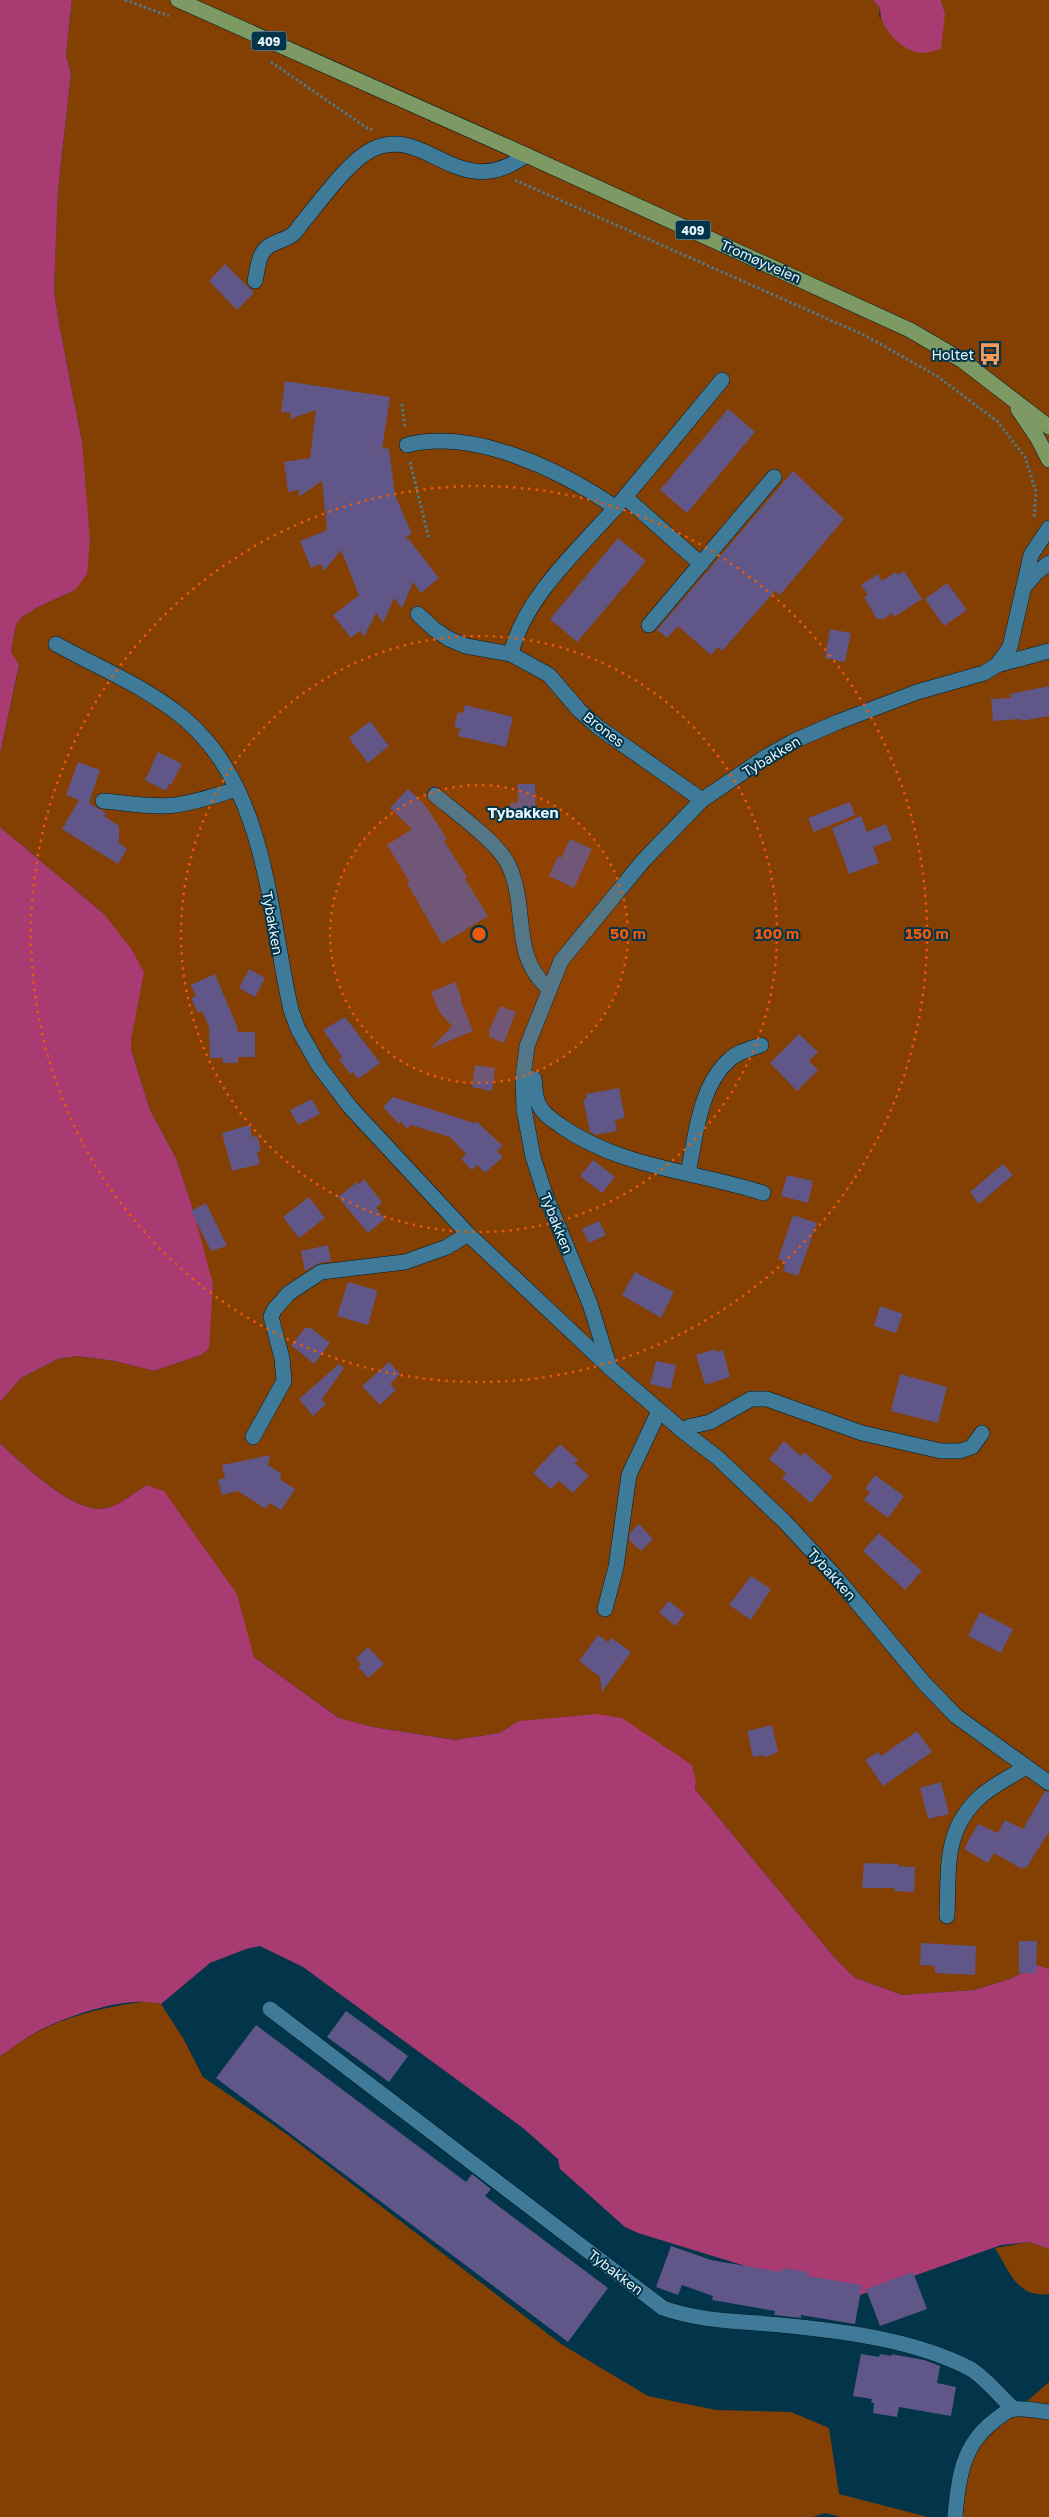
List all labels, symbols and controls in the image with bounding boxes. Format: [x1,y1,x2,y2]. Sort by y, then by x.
road number: 409 [252,31,286,50]
road number: 409 [676,220,710,240]
street label: Tromøyveien [718,236,804,286]
bus stop icon: Holtet [977,341,1003,367]
place label: Holtet [931,346,974,363]
street label: Brones [580,708,628,750]
street label: Tybakken [739,732,803,780]
district label: Tybakken [487,803,559,821]
street label: Tybakken [259,890,287,956]
text: 50 m [610,924,646,942]
text: 100 m [755,924,799,942]
text: 150 m [905,924,949,942]
centre of rings [470,925,488,943]
street label: Tybakken [537,1190,577,1256]
street label: Tybakken [804,1544,860,1604]
street label: Tybakken [585,2246,647,2298]

